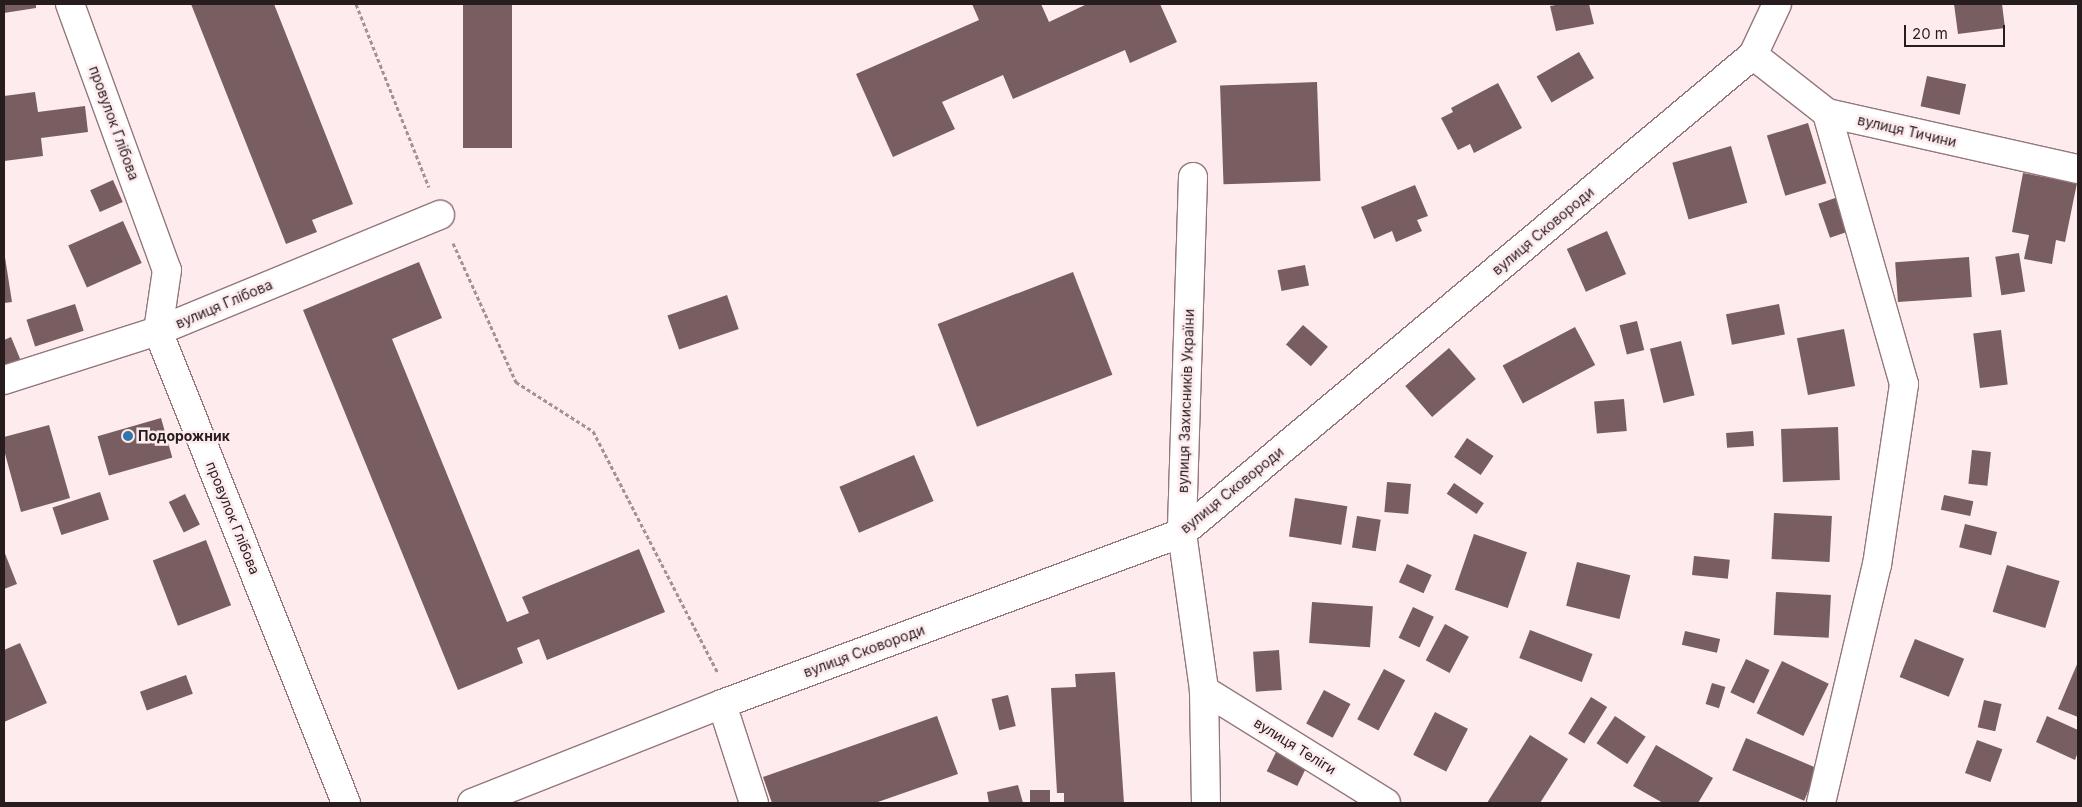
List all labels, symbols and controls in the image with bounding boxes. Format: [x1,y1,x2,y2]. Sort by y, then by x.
scale bar [1907,15,2008,47]
text: 20 m [1912,24,1948,43]
street label: провулок Глібова [86,64,142,182]
street label: вулиця Тичини [1856,111,1958,151]
street label: вулиця Сковороди [1489,184,1597,278]
street label: вулиця Глібова [173,276,275,332]
street label: вулиця Захисників України [1174,309,1198,493]
place label: Подорожник [138,428,230,444]
marker: Подорожник [122,430,134,442]
street label: вулиця Сковороди [1177,443,1287,537]
street label: провулок Глібова [203,459,263,577]
street label: вулиця Сковороди [801,621,927,681]
street label: вулиця Теліги [1251,714,1339,778]

